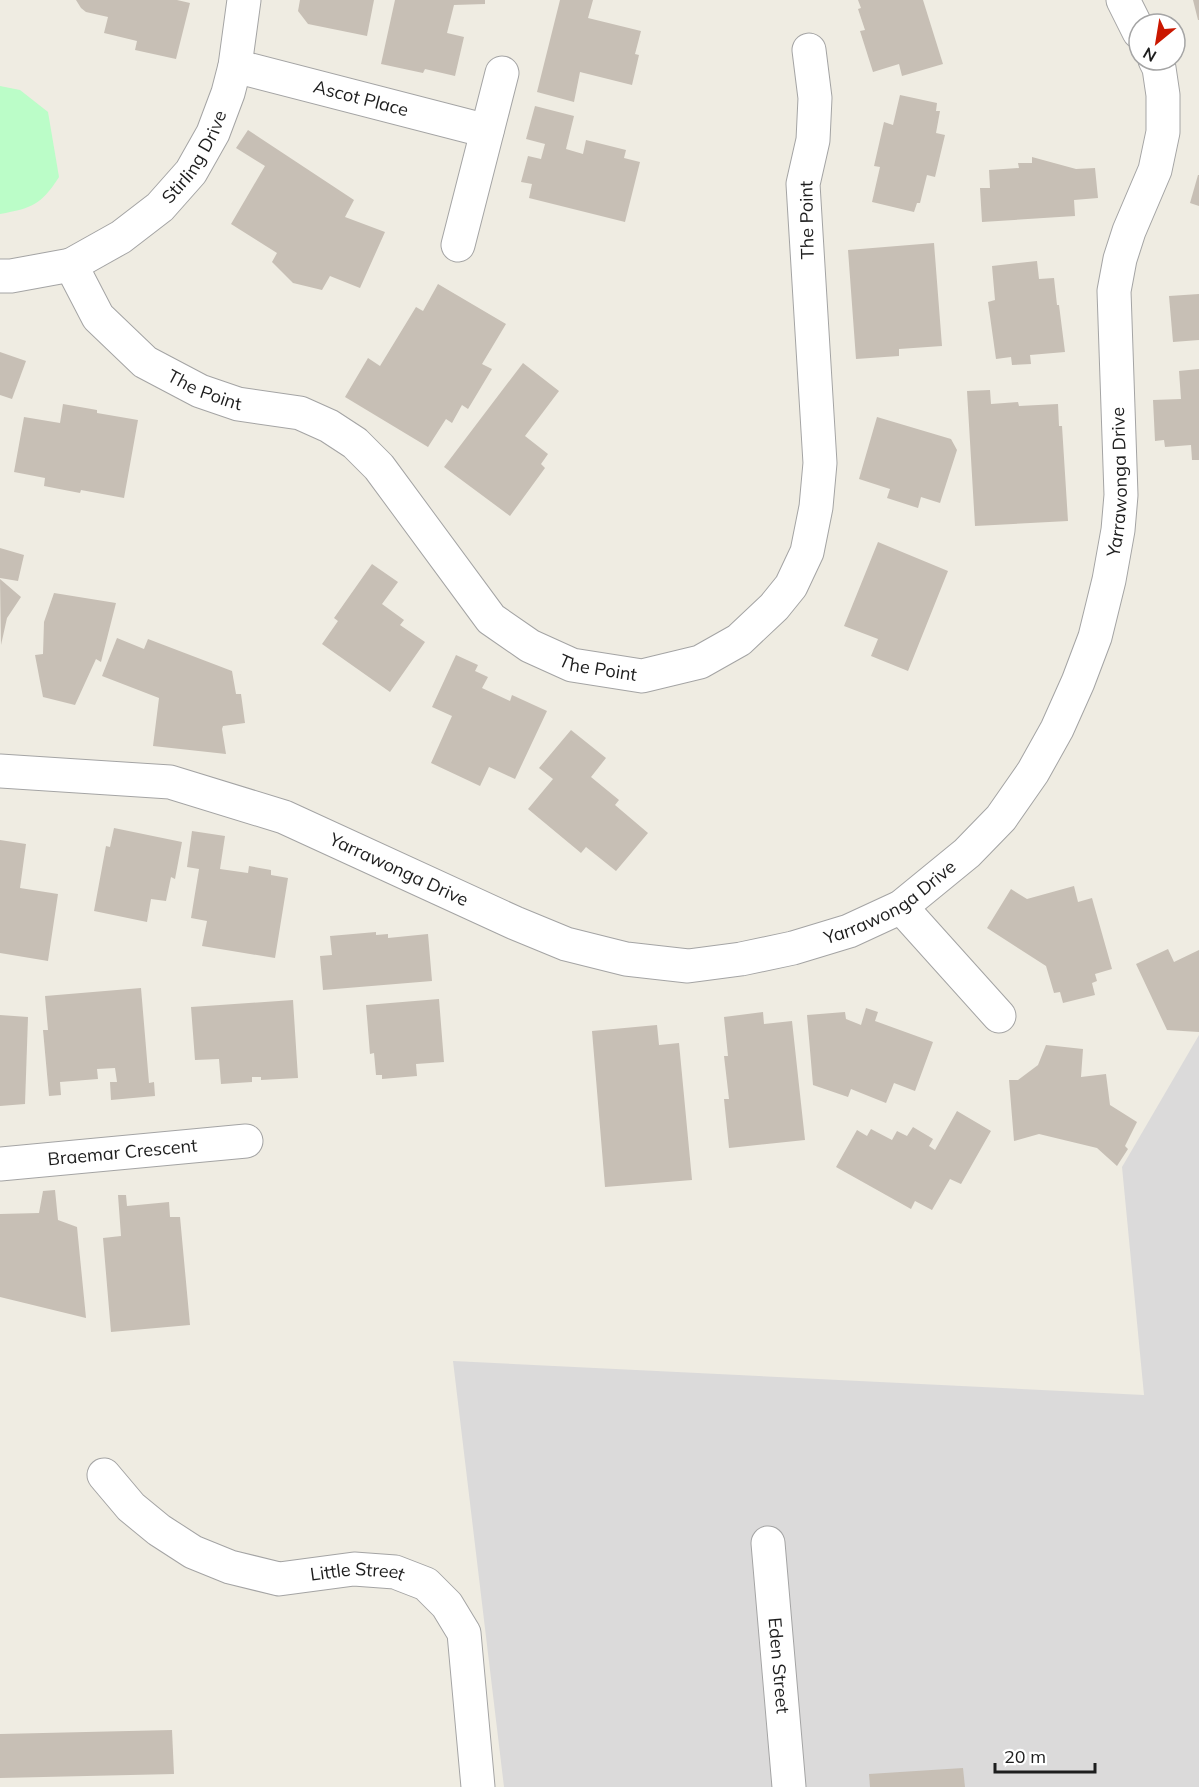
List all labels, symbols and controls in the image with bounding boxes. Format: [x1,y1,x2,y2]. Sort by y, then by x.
north arrow [1127,12,1187,72]
text: N [1139,43,1160,67]
street label: Ascot Place [311,75,411,121]
street label: Stirling Drive [156,107,231,208]
street label: The Point [794,180,819,260]
street label: The Point [164,364,243,415]
street label: Yarrawonga Drive [1101,407,1132,560]
street label: The Point [555,649,639,686]
street label: Yarrawonga Drive [325,827,472,911]
street label: Yarrawonga Drive [820,855,960,949]
street label: Braemar Crescent [47,1134,198,1170]
street label: Little Street [309,1557,408,1586]
street label: Eden Street [763,1617,795,1714]
scale bar [995,1736,1096,1774]
text: 20 m [1004,1745,1046,1768]

